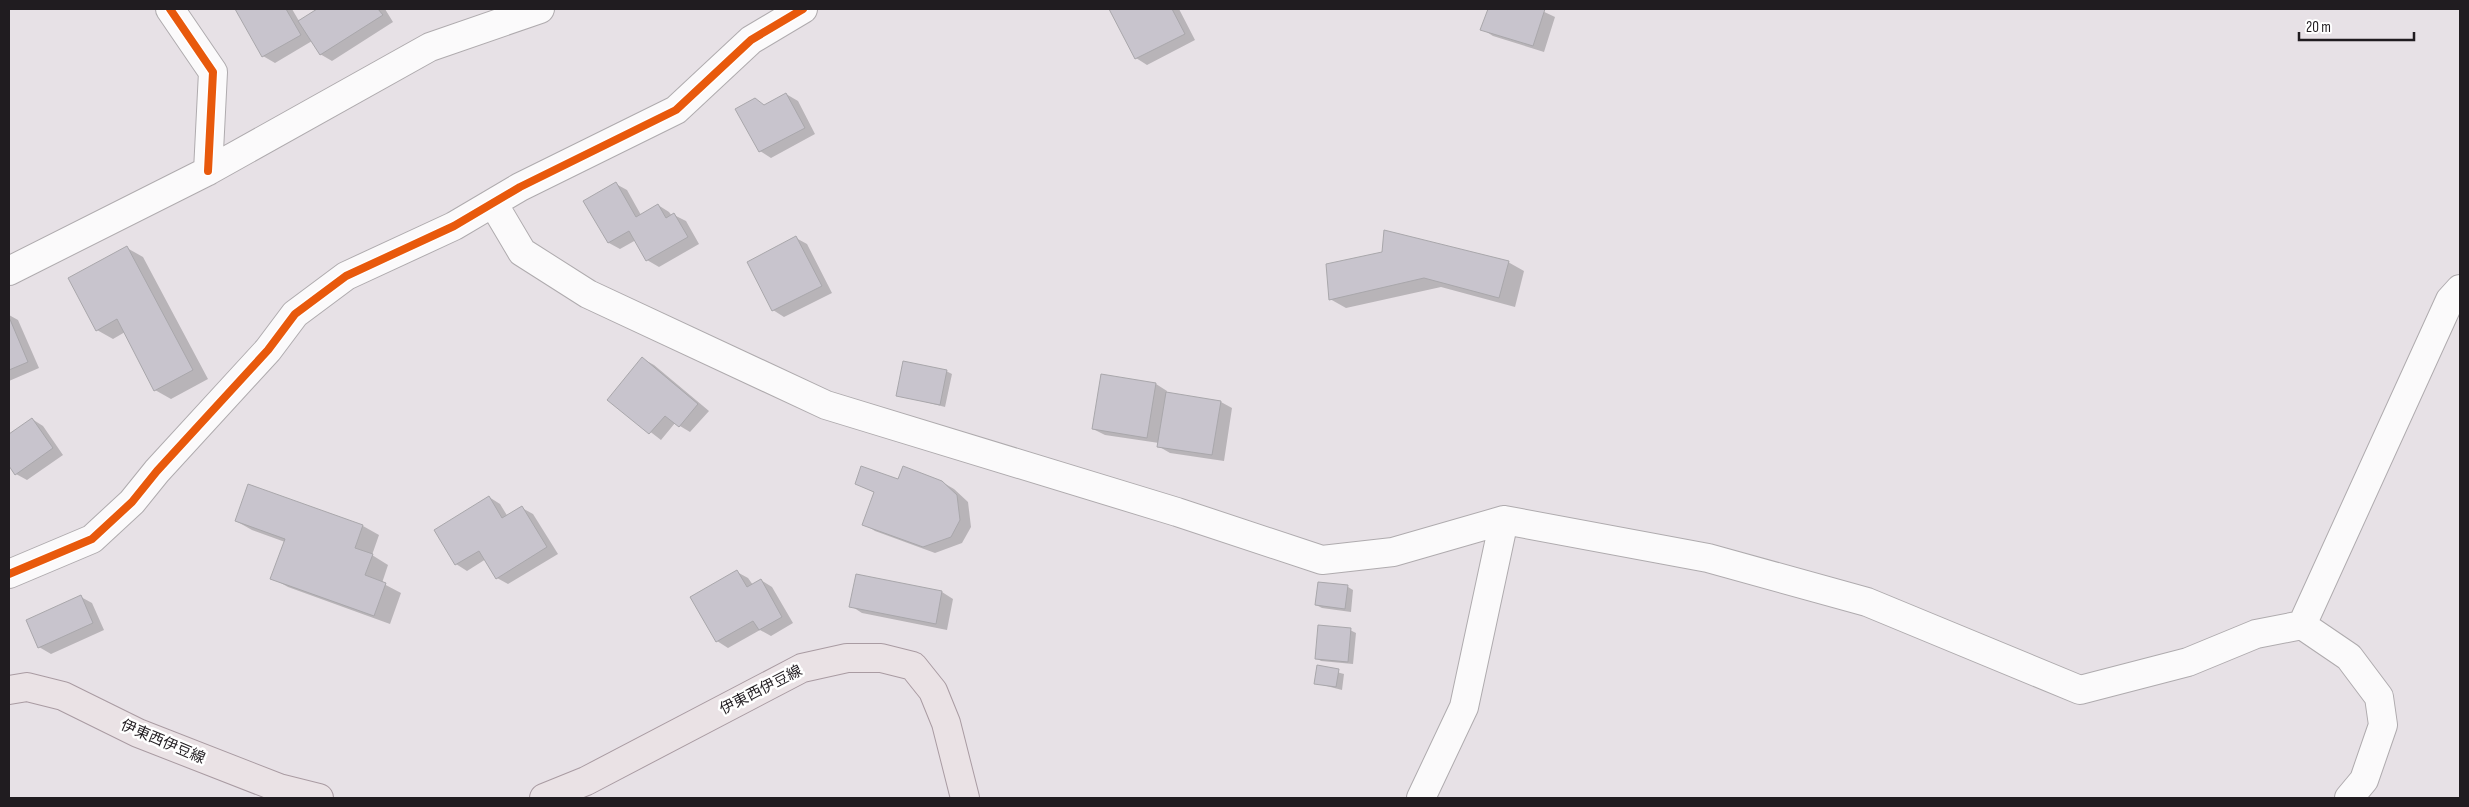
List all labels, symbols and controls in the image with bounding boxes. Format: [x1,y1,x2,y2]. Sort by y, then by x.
scale bar [2299,10,2414,42]
text: 20 m [2306,18,2331,37]
street label: 伊東西伊豆線 [717,661,805,719]
street label: 伊東西伊豆線 [118,716,208,768]

